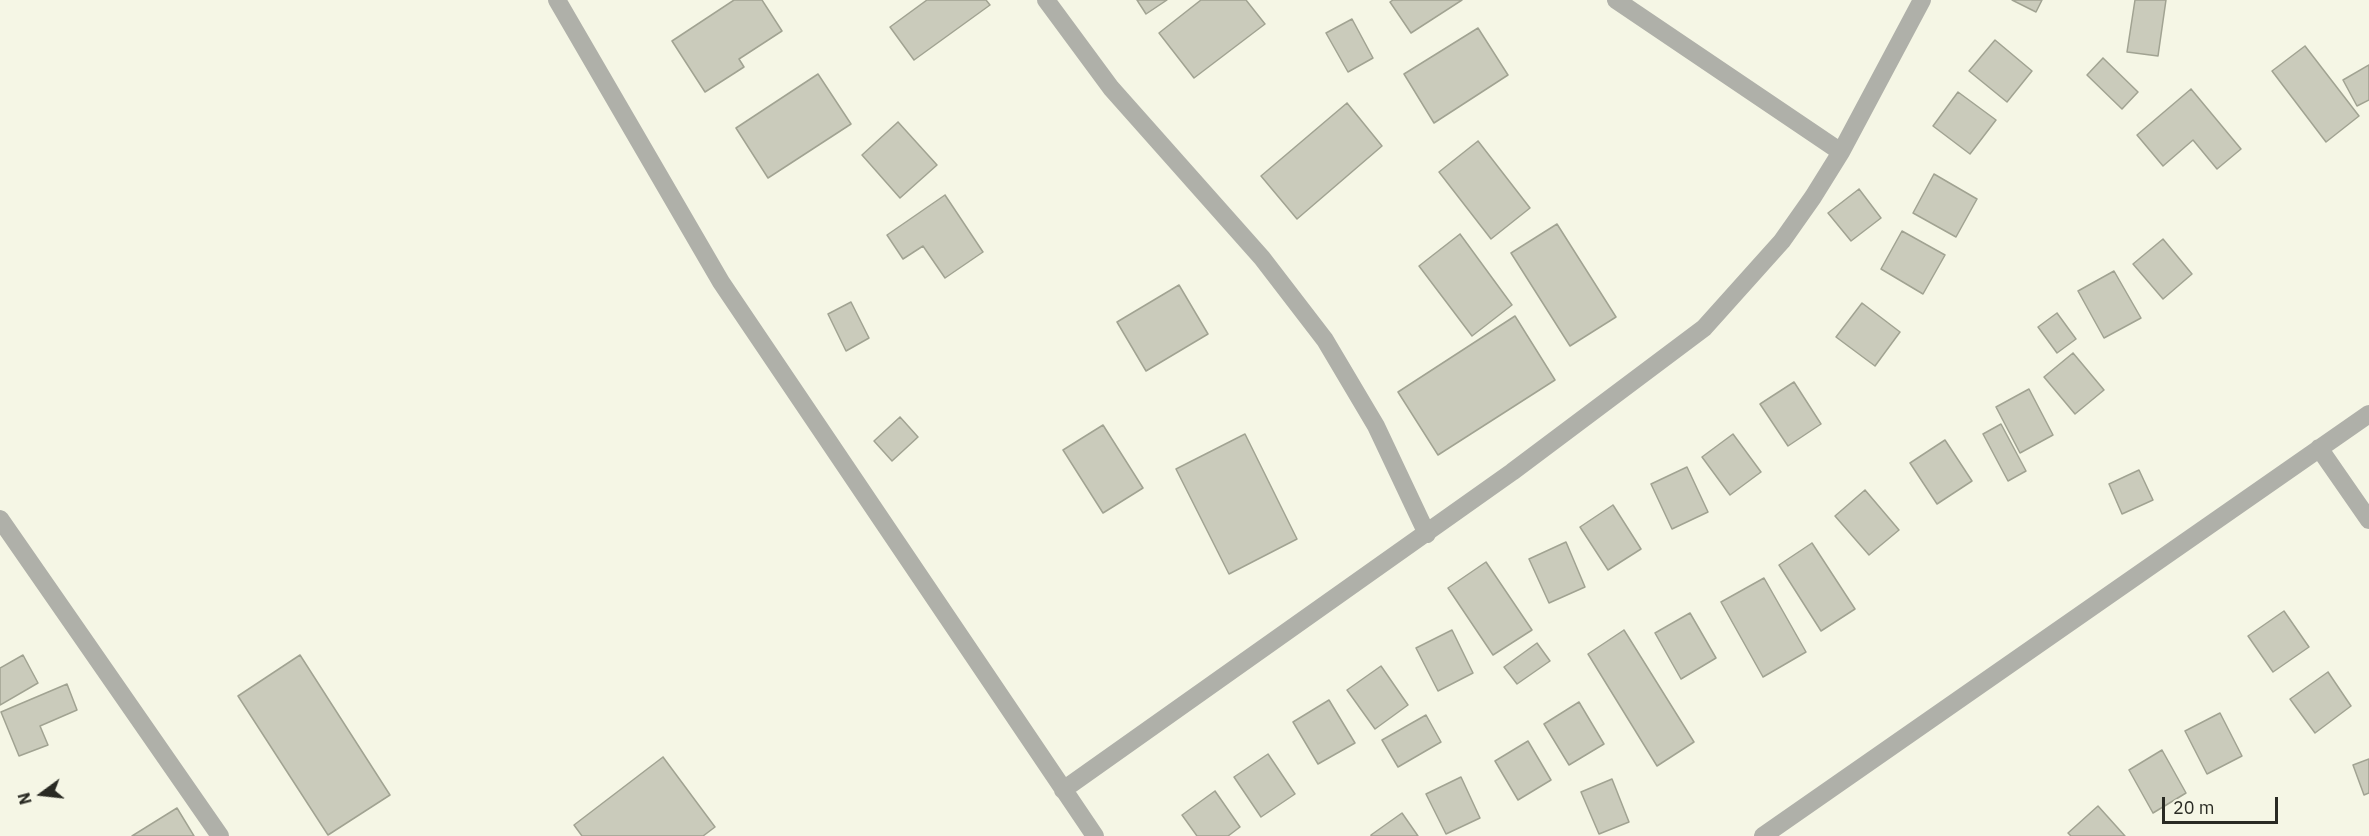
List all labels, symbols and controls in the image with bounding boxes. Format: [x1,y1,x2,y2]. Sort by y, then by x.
north arrow [12,764,72,824]
scale bar [2165,785,2280,823]
text: N [13,790,36,807]
text: 20 m [2173,796,2215,819]

